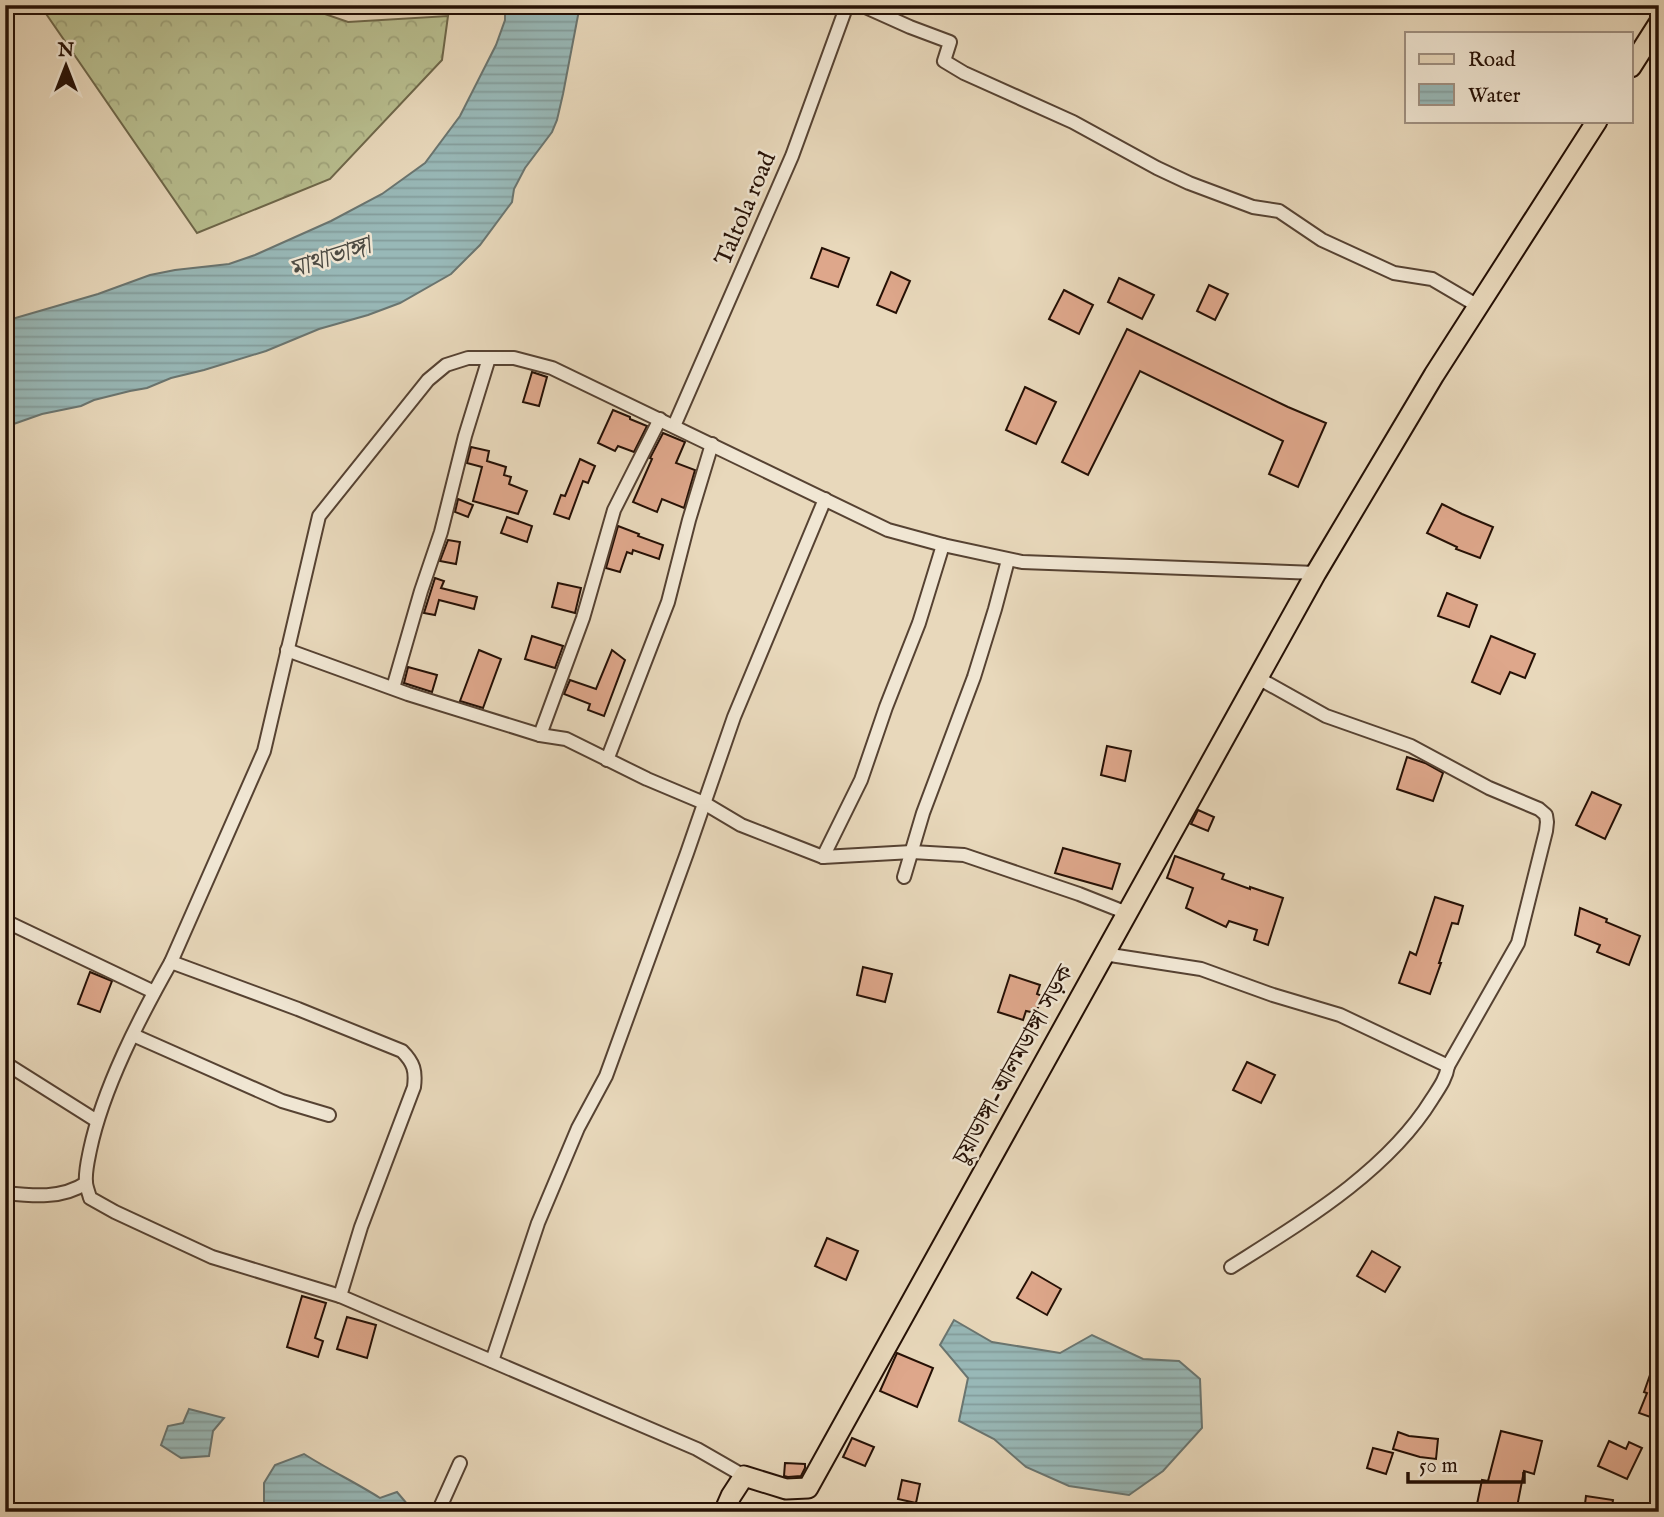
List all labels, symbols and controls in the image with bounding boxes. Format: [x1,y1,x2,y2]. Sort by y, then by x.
north arrow [32,32,102,102]
legend [1405,32,1632,122]
text: N [57,39,75,63]
text: Road [1468,47,1516,74]
text: Water [1468,83,1521,110]
street label: Taltola road [708,147,784,271]
water label: মাথাভাঙ্গা [285,229,378,287]
street label: চুয়াডাঙ্গা-আলমডাঙ্গা সড়ক [946,959,1082,1171]
scale bar [1408,1440,1524,1484]
text: 50 m [1419,1453,1458,1480]

